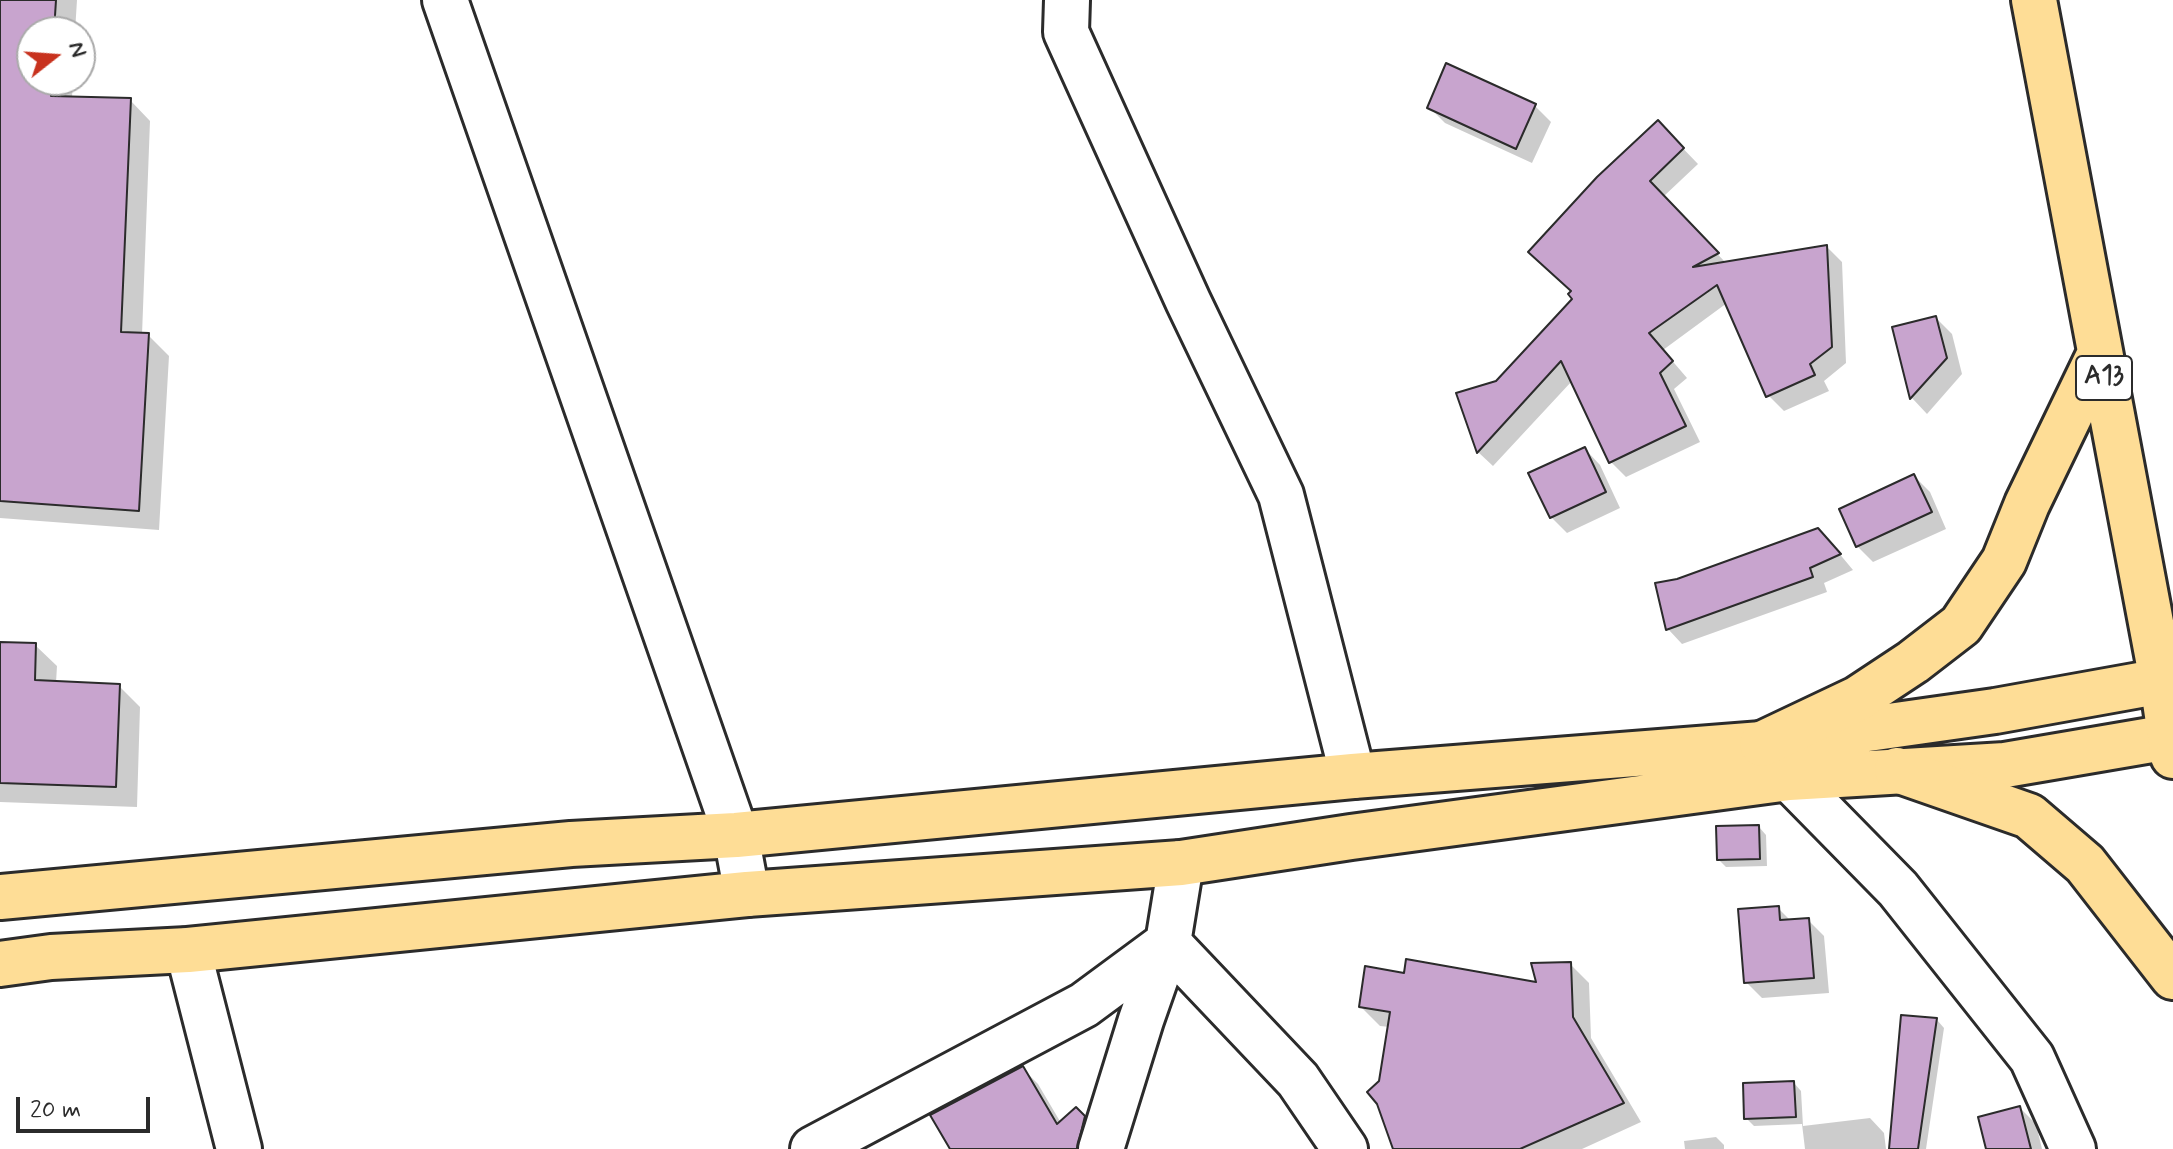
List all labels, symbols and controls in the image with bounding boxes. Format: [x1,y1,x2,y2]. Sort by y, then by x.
north arrow [16,16,96,96]
text: N [62,38,93,61]
road number: A13 [2076,356,2132,400]
scale bar [20,1081,154,1131]
text: 20 m [30,1095,81,1126]

